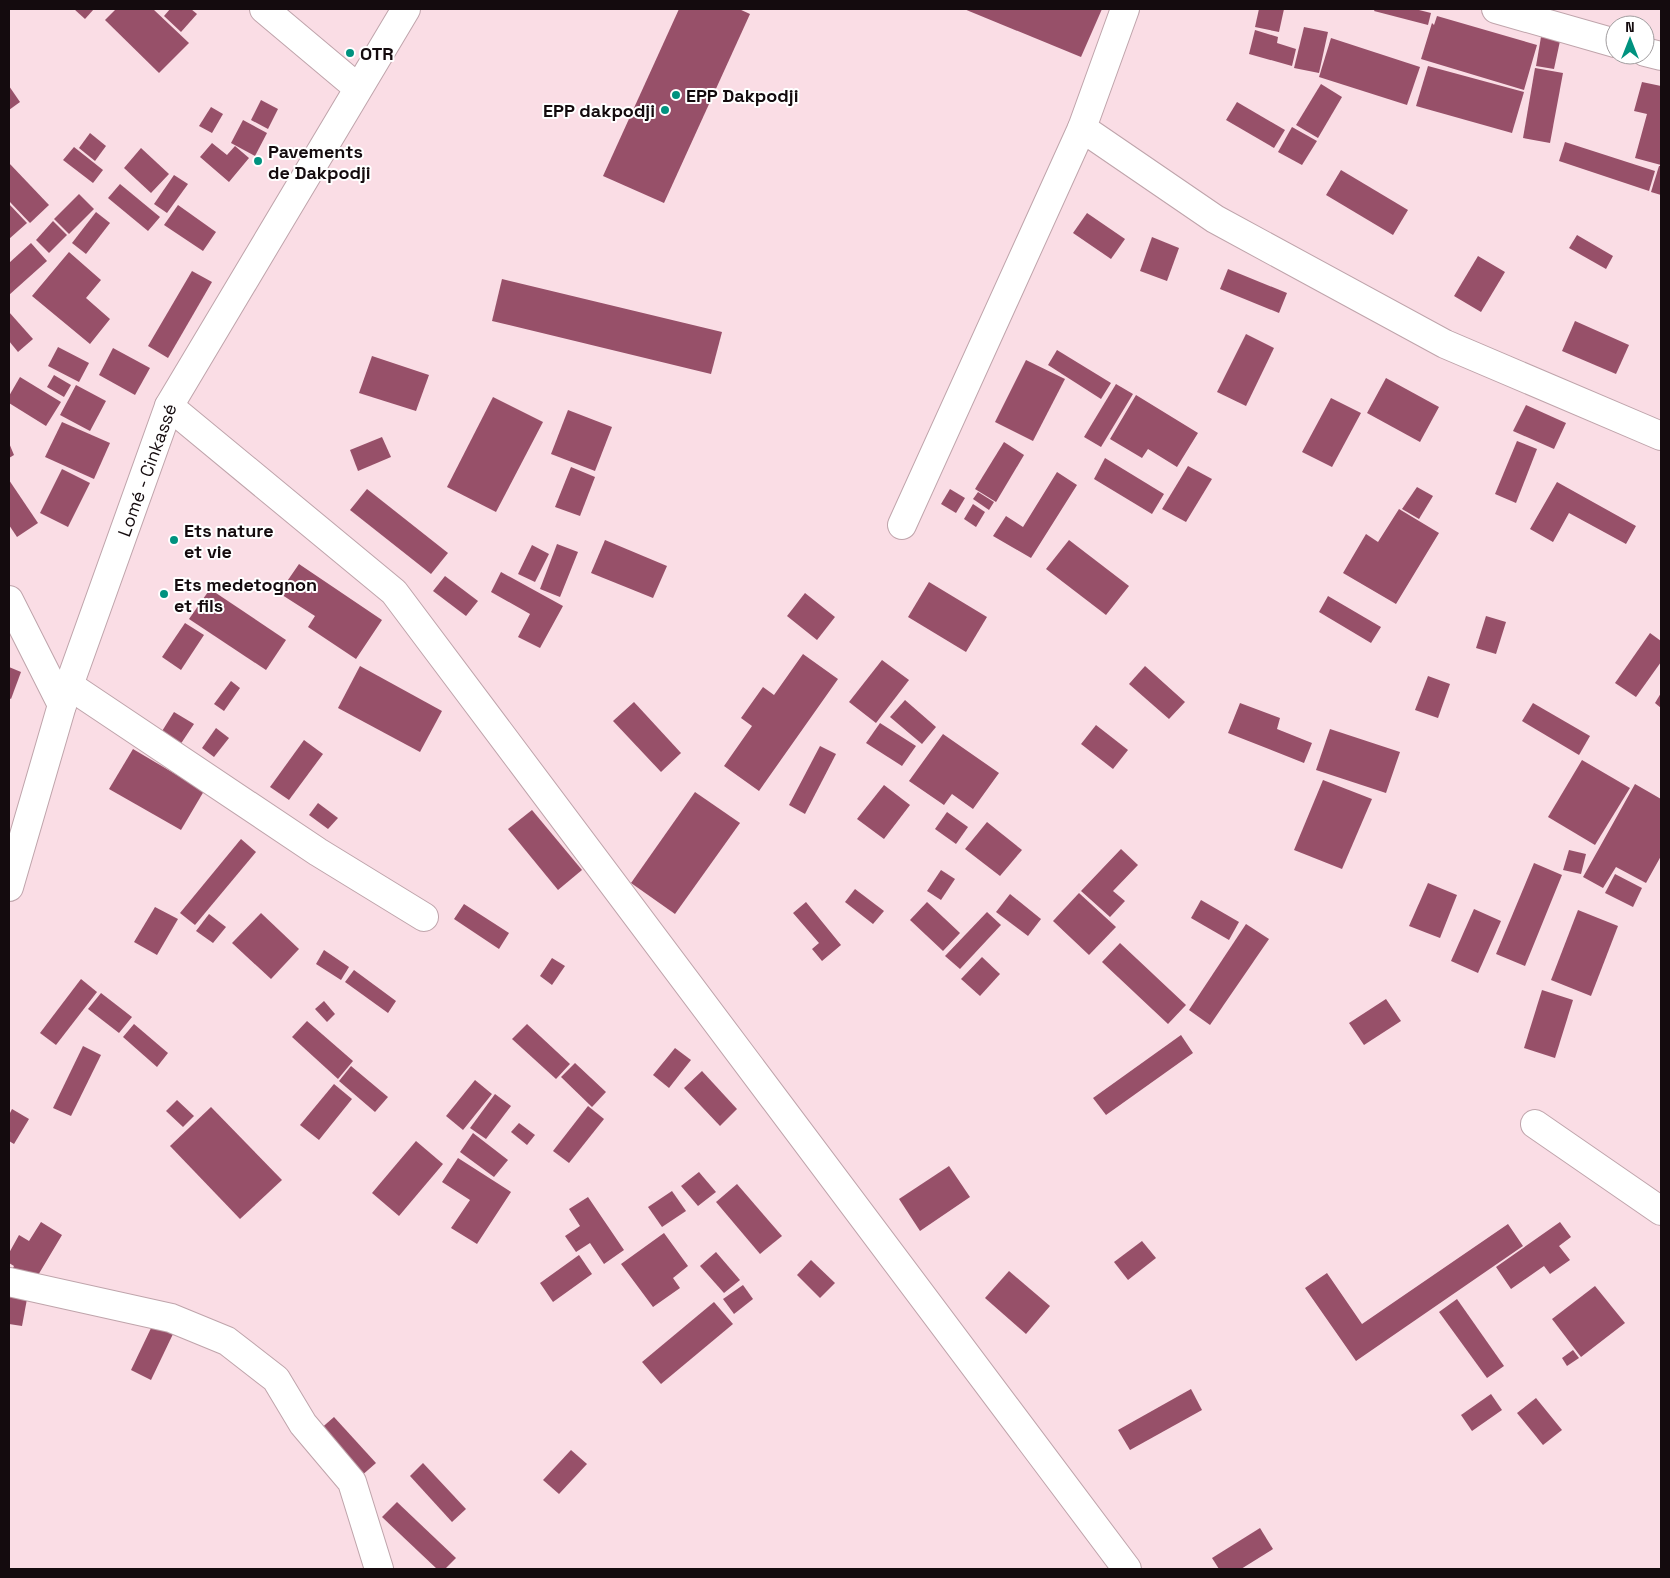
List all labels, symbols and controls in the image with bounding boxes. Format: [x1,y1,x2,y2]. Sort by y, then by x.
north arrow [1605,15,1655,65]
text: N [1625,18,1635,36]
place label: OTR [360,42,394,65]
marker: OTR [344,47,356,59]
place label: EPP Dakpodji [686,84,798,107]
marker: EPP Dakpodji [670,89,682,101]
place label: EPP dakpodji [543,99,655,122]
marker: EPP dakpodji [659,104,671,116]
place label: Pavements de Dakpodji [268,140,371,184]
marker: Pavements de Dakpodji [252,155,264,167]
street label: Lomé - Cinkassé [112,400,182,540]
place label: Ets nature et vie [184,519,274,563]
marker: Ets nature et vie [168,534,180,546]
place label: Ets medetognon et fils [174,573,317,617]
marker: Ets medetognon et fils [158,588,170,600]

